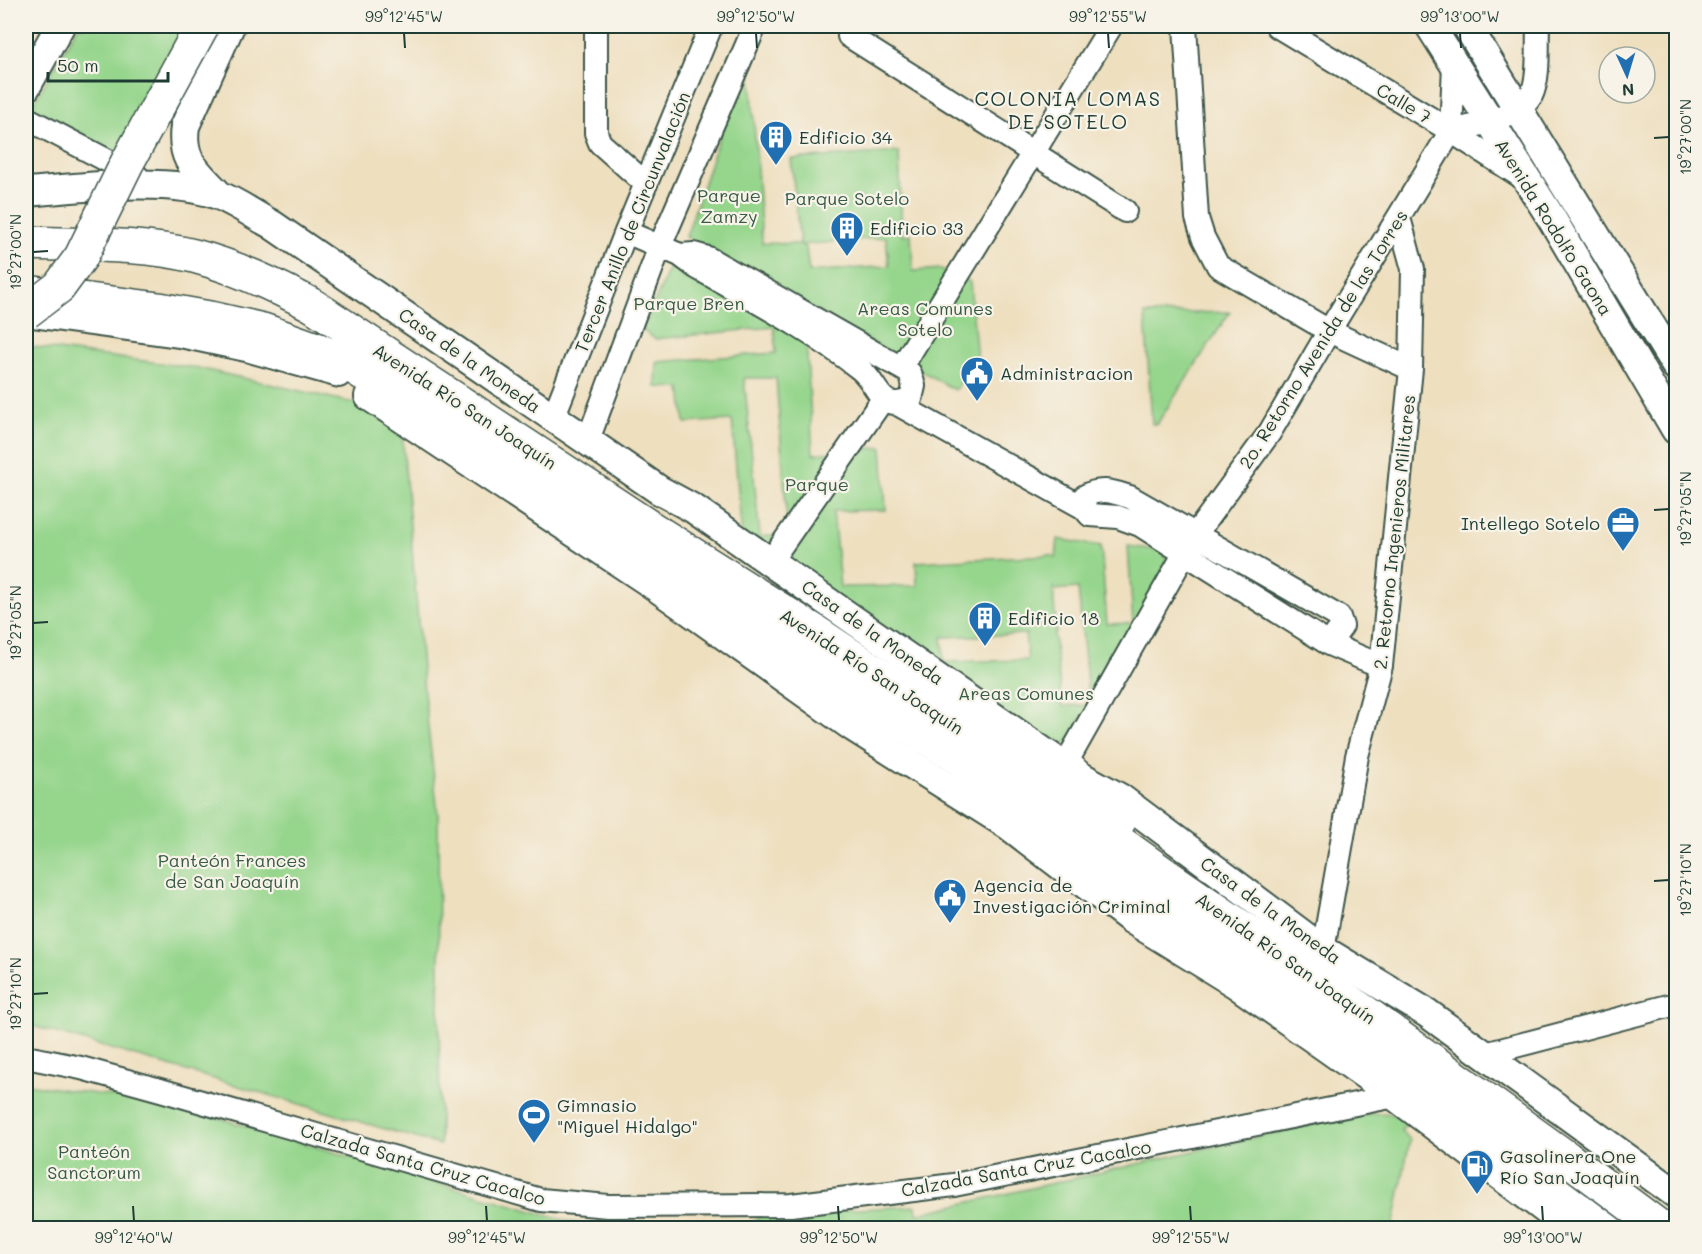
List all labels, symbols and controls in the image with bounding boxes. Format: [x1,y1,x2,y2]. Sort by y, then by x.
text: 99°12'45"W [365,6,443,26]
text: 99°12'50"W [717,6,795,26]
text: 99°12'55"W [1069,6,1147,26]
text: 99°13'00"W [1420,6,1500,26]
scale bar [48,45,168,83]
north arrow [1597,45,1657,105]
text: 50 m [57,53,99,77]
street label: Calle 7 [1372,77,1436,129]
text: N [1621,80,1635,101]
district label: COLONIA LOMAS DE SOTELO [974,85,1162,134]
street label: Tercer Anillo de Circunvalación [569,88,695,356]
text: 19°27'00"N [1675,99,1695,175]
building icon: Edificio 34 [758,119,794,166]
place label: Edificio 34 [799,125,893,149]
street label: Avenida Rodolfo Gaona [1490,134,1618,320]
park label: Parque Zamzy [697,183,761,228]
park label: Parque Sotelo [785,186,910,210]
street label: 2o. Retorno Avenida de las Torres [1233,205,1413,473]
building icon: Edificio 33 [829,210,865,257]
text: 19°27'00"N [5,214,25,290]
place label: Edificio 33 [870,216,963,240]
park label: Parque Bren [634,291,744,315]
park label: Areas Comunes Sotelo [857,296,993,341]
street label: Casa de la Moneda [394,302,546,418]
street label: Avenida Río San Joaquín [368,337,562,475]
public building icon: Administracion [959,355,995,402]
place label: Administracion [1000,361,1133,385]
street label: 2. Retorno Ingenieros Militares [1368,393,1420,671]
text: 19°27'05"N [1675,471,1695,547]
park label: Parque [785,472,849,496]
office icon: Intellego Sotelo [1605,505,1641,552]
place label: Intellego Sotelo [1461,511,1600,535]
street label: Casa de la Moneda [797,574,949,690]
text: 19°27'05"N [5,585,25,661]
building icon: Edificio 18 [967,600,1003,647]
street label: Avenida Río San Joaquín [775,602,969,740]
place label: Edificio 18 [1008,606,1099,630]
park label: Areas Comunes [958,681,1094,705]
text: 19°27'10"N [1675,843,1695,917]
park label: Panteón Frances de San Joaquín [158,848,306,893]
street label: Casa de la Moneda [1196,851,1346,969]
place label: Agencia de Investigación Criminal [973,873,1171,918]
public building icon: Agencia de Investigación Criminal [932,877,968,924]
street label: Avenida Río San Joaquín [1191,887,1381,1029]
text: 19°27'10"N [5,957,25,1031]
place label: Gimnasio "Miguel Hidalgo" [557,1093,698,1138]
sports icon: Gimnasio "Miguel Hidalgo" [516,1097,552,1144]
street label: Calzada Santa Cruz Cacalco [298,1118,548,1211]
street label: Calzada Santa Cruz Cacalco [899,1134,1153,1202]
park label: Panteón Sanctorum [47,1139,141,1184]
place label: Gasolinera One Río San Joaquín [1500,1144,1639,1189]
fuel station icon: Gasolinera One Río San Joaquín [1459,1148,1495,1195]
text: 99°12'40"W [95,1227,173,1247]
text: 99°12'45"W [448,1227,526,1247]
text: 99°12'50"W [800,1227,878,1247]
text: 99°12'55"W [1152,1227,1230,1247]
text: 99°13'00"W [1503,1227,1583,1247]

